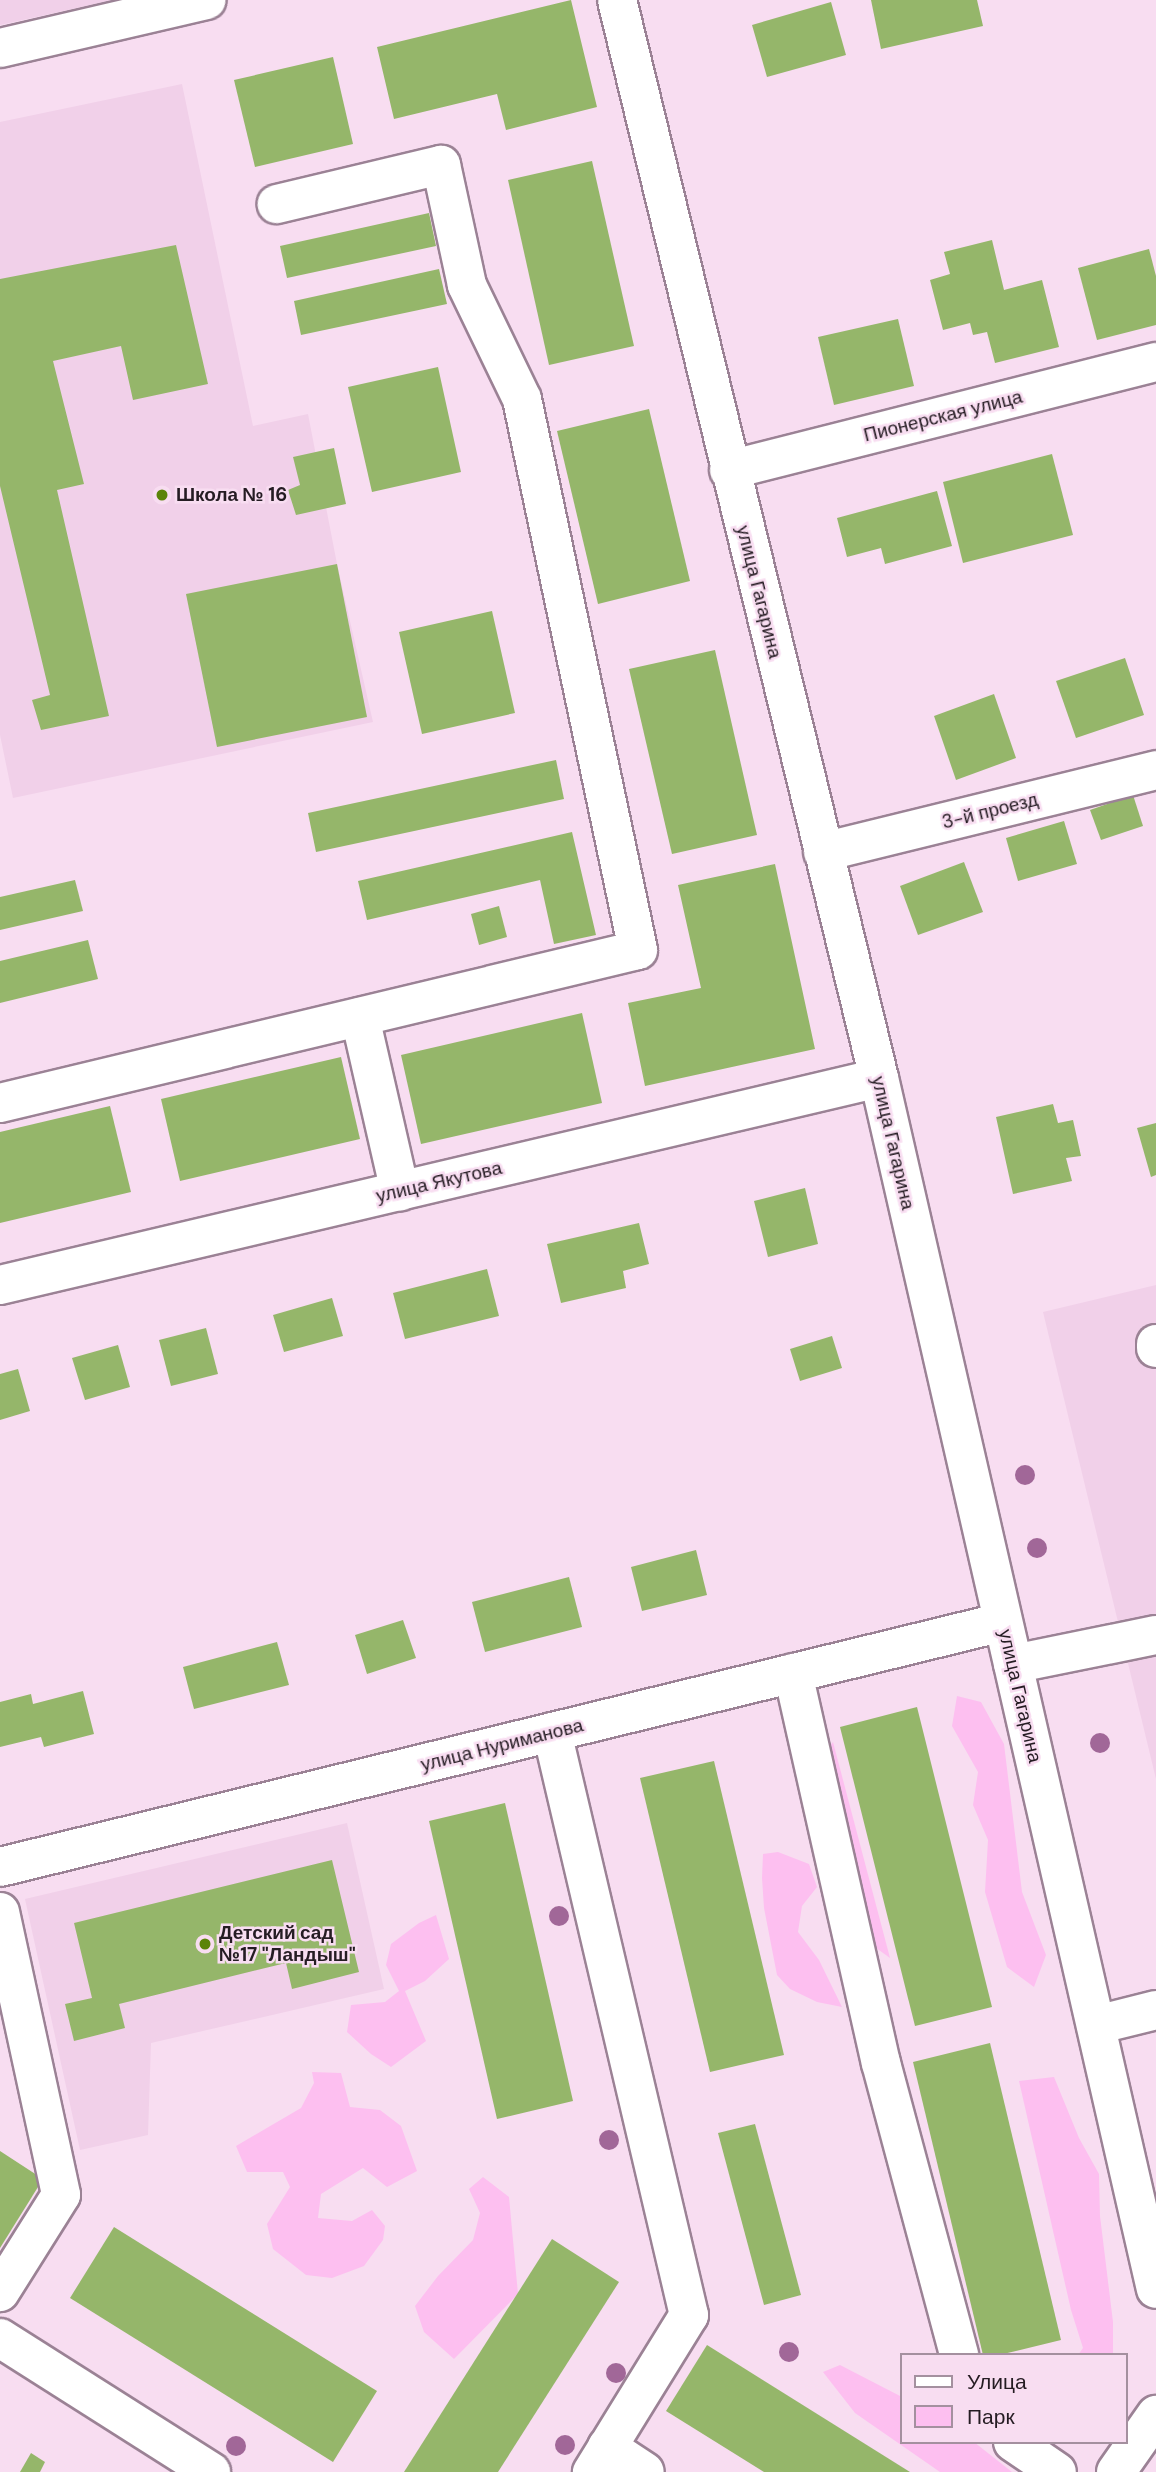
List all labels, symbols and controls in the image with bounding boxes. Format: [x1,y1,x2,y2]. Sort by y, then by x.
street label: Пионерская улица [861,385,1025,447]
place label: Школа № 16 [176,484,287,506]
marker: Школа № 16 [154,487,170,503]
street label: улица Гагарина [731,523,787,661]
street label: 3-й проезд [940,788,1040,834]
street label: улица Гагарина [867,1074,919,1212]
street label: улица Якутова [374,1156,504,1208]
street label: улица Гагарина [994,1627,1046,1765]
street label: улица Нуриманова [418,1714,586,1776]
place label: Детский сад №17 "Ландыш" [219,1922,356,1966]
marker: Детский сад №17 "Ландыш" [197,1936,213,1952]
legend [900,2353,1128,2444]
text: Улица [967,2368,1027,2396]
text: Парк [967,2403,1015,2431]

